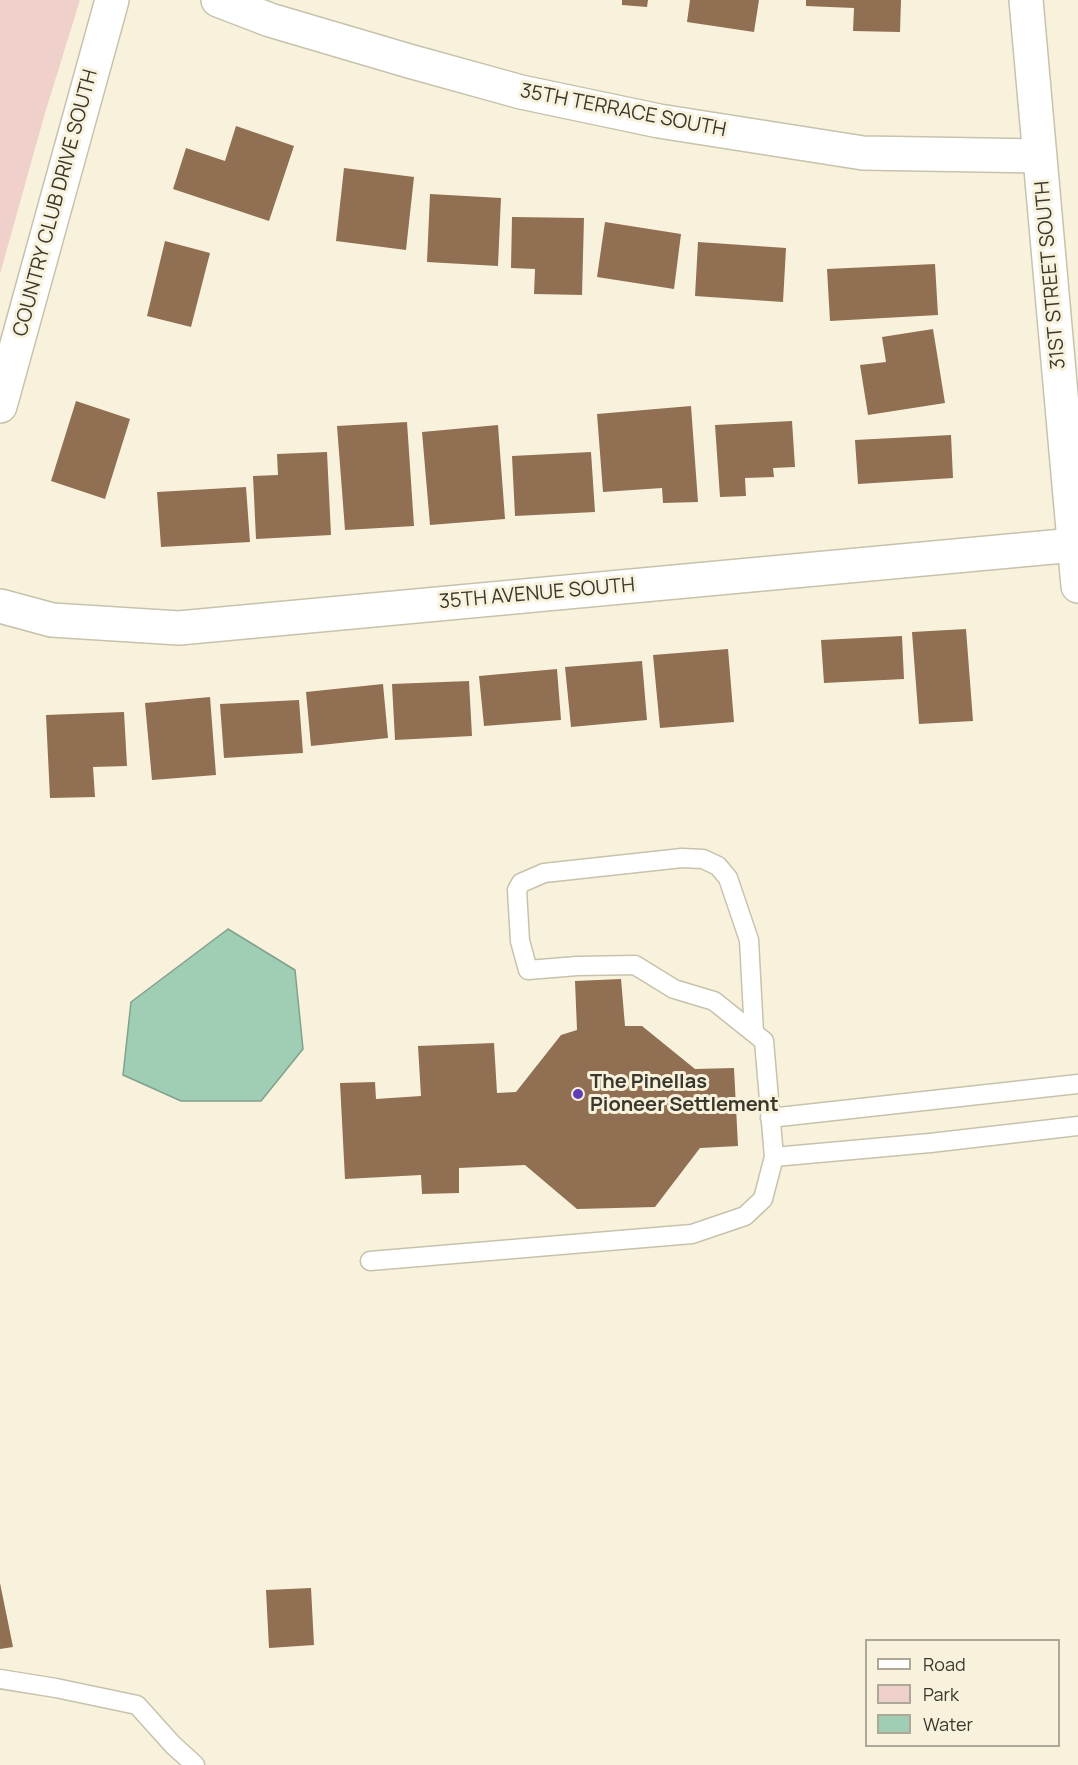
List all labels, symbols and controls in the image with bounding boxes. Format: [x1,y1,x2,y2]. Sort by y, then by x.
street label: COUNTRY CLUB DRIVE SOUTH [9,67,103,339]
street label: 35TH TERRACE SOUTH [518,79,728,143]
street label: 31ST STREET SOUTH [1031,180,1071,370]
street label: 35TH AVENUE SOUTH [438,573,636,615]
place label: The Pinellas Pioneer Settlement [590,1070,779,1117]
marker: The Pinellas Pioneer Settlement [571,1087,585,1101]
legend [865,1639,1060,1747]
text: Road [923,1652,966,1676]
text: Park [923,1682,959,1706]
text: Water [923,1712,973,1736]

